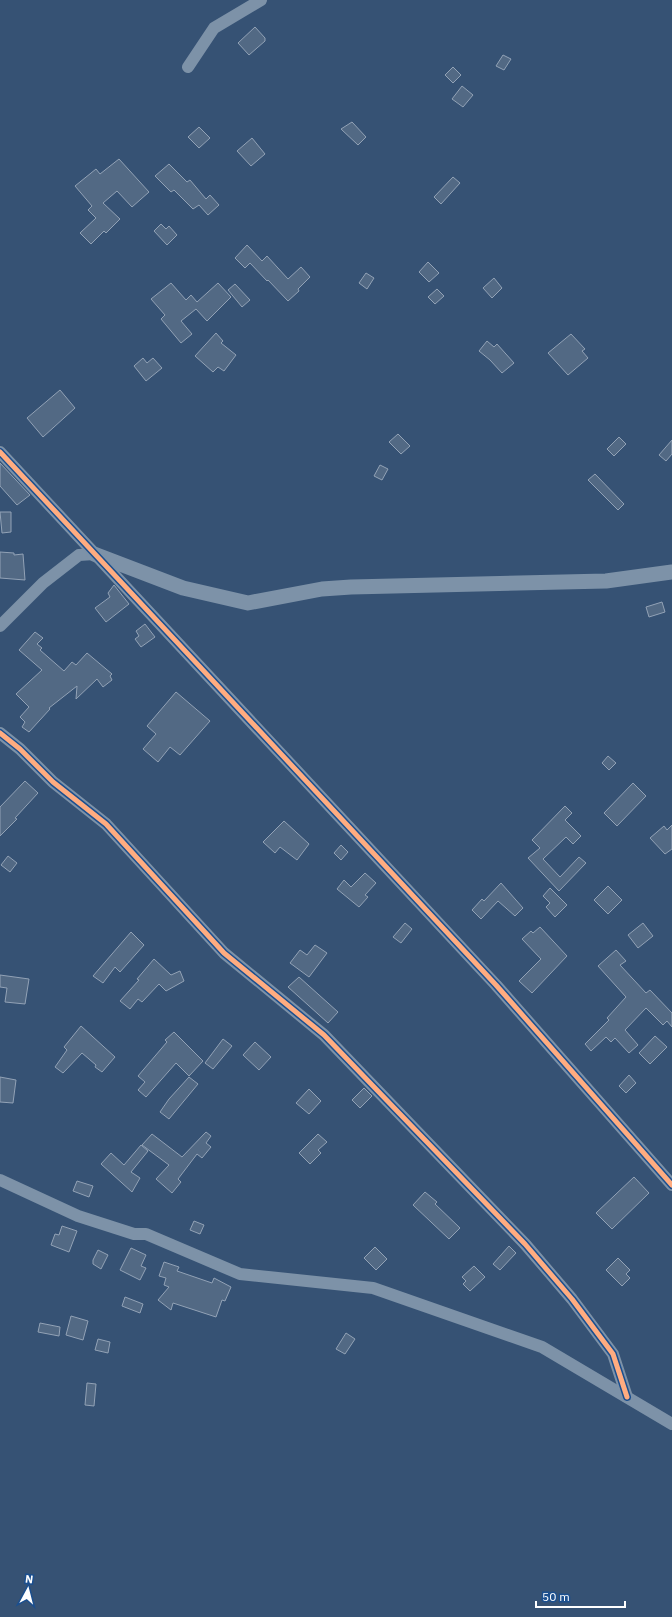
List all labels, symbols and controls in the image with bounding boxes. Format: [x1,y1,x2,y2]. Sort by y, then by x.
north arrow [8,1569,48,1609]
text: N [24,1572,34,1587]
scale bar [536,1583,625,1609]
text: 50 m [542,1589,570,1604]

